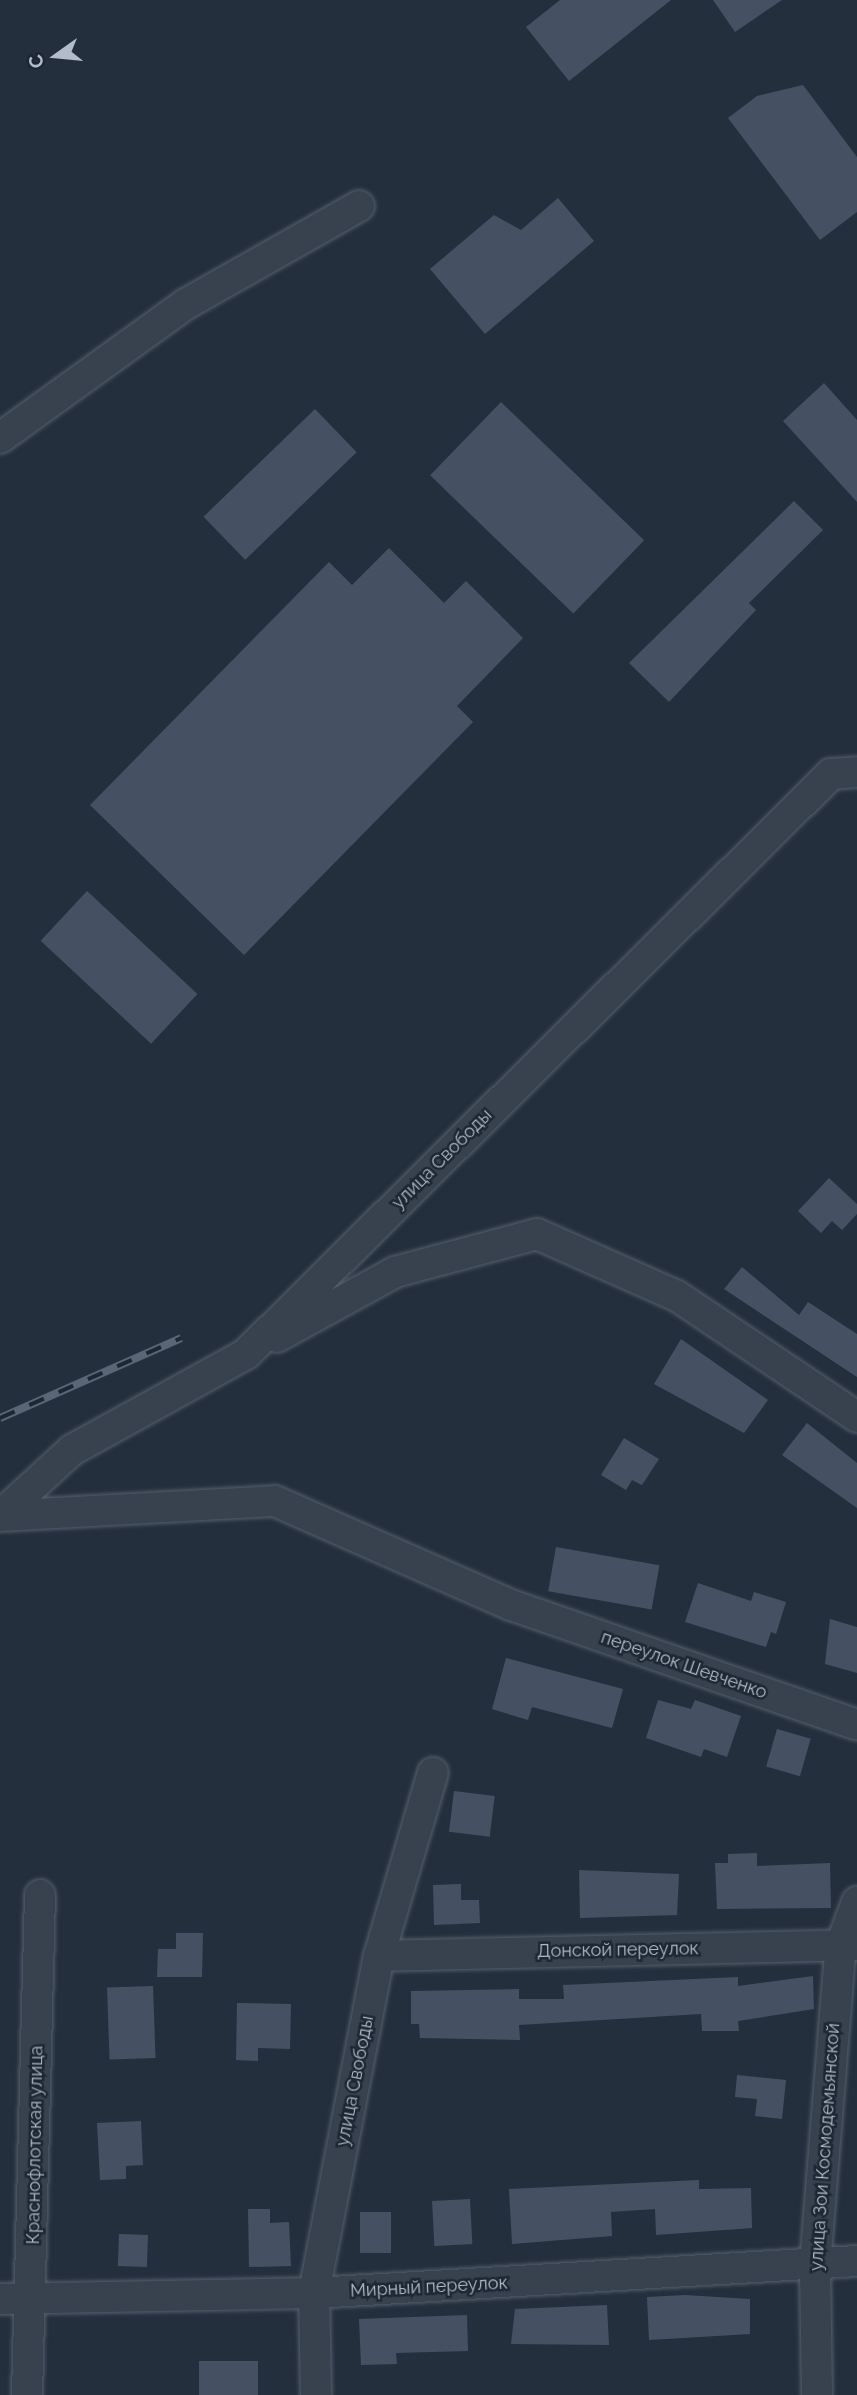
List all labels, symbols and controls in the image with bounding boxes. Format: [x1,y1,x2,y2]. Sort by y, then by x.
north arrow [21,21,91,91]
text: С [23,52,48,71]
street label: улица Свободы [388,1105,496,1213]
street label: переулок Шевченко [598,1626,770,1704]
street label: Донской переулок [537,1938,699,1962]
street label: улица Свободы [332,2014,378,2148]
street label: улица Зои Космодемьянской [806,2022,844,2272]
street label: Краснофлотская улица [22,2045,48,2245]
street label: Мирный переулок [350,2272,508,2302]

